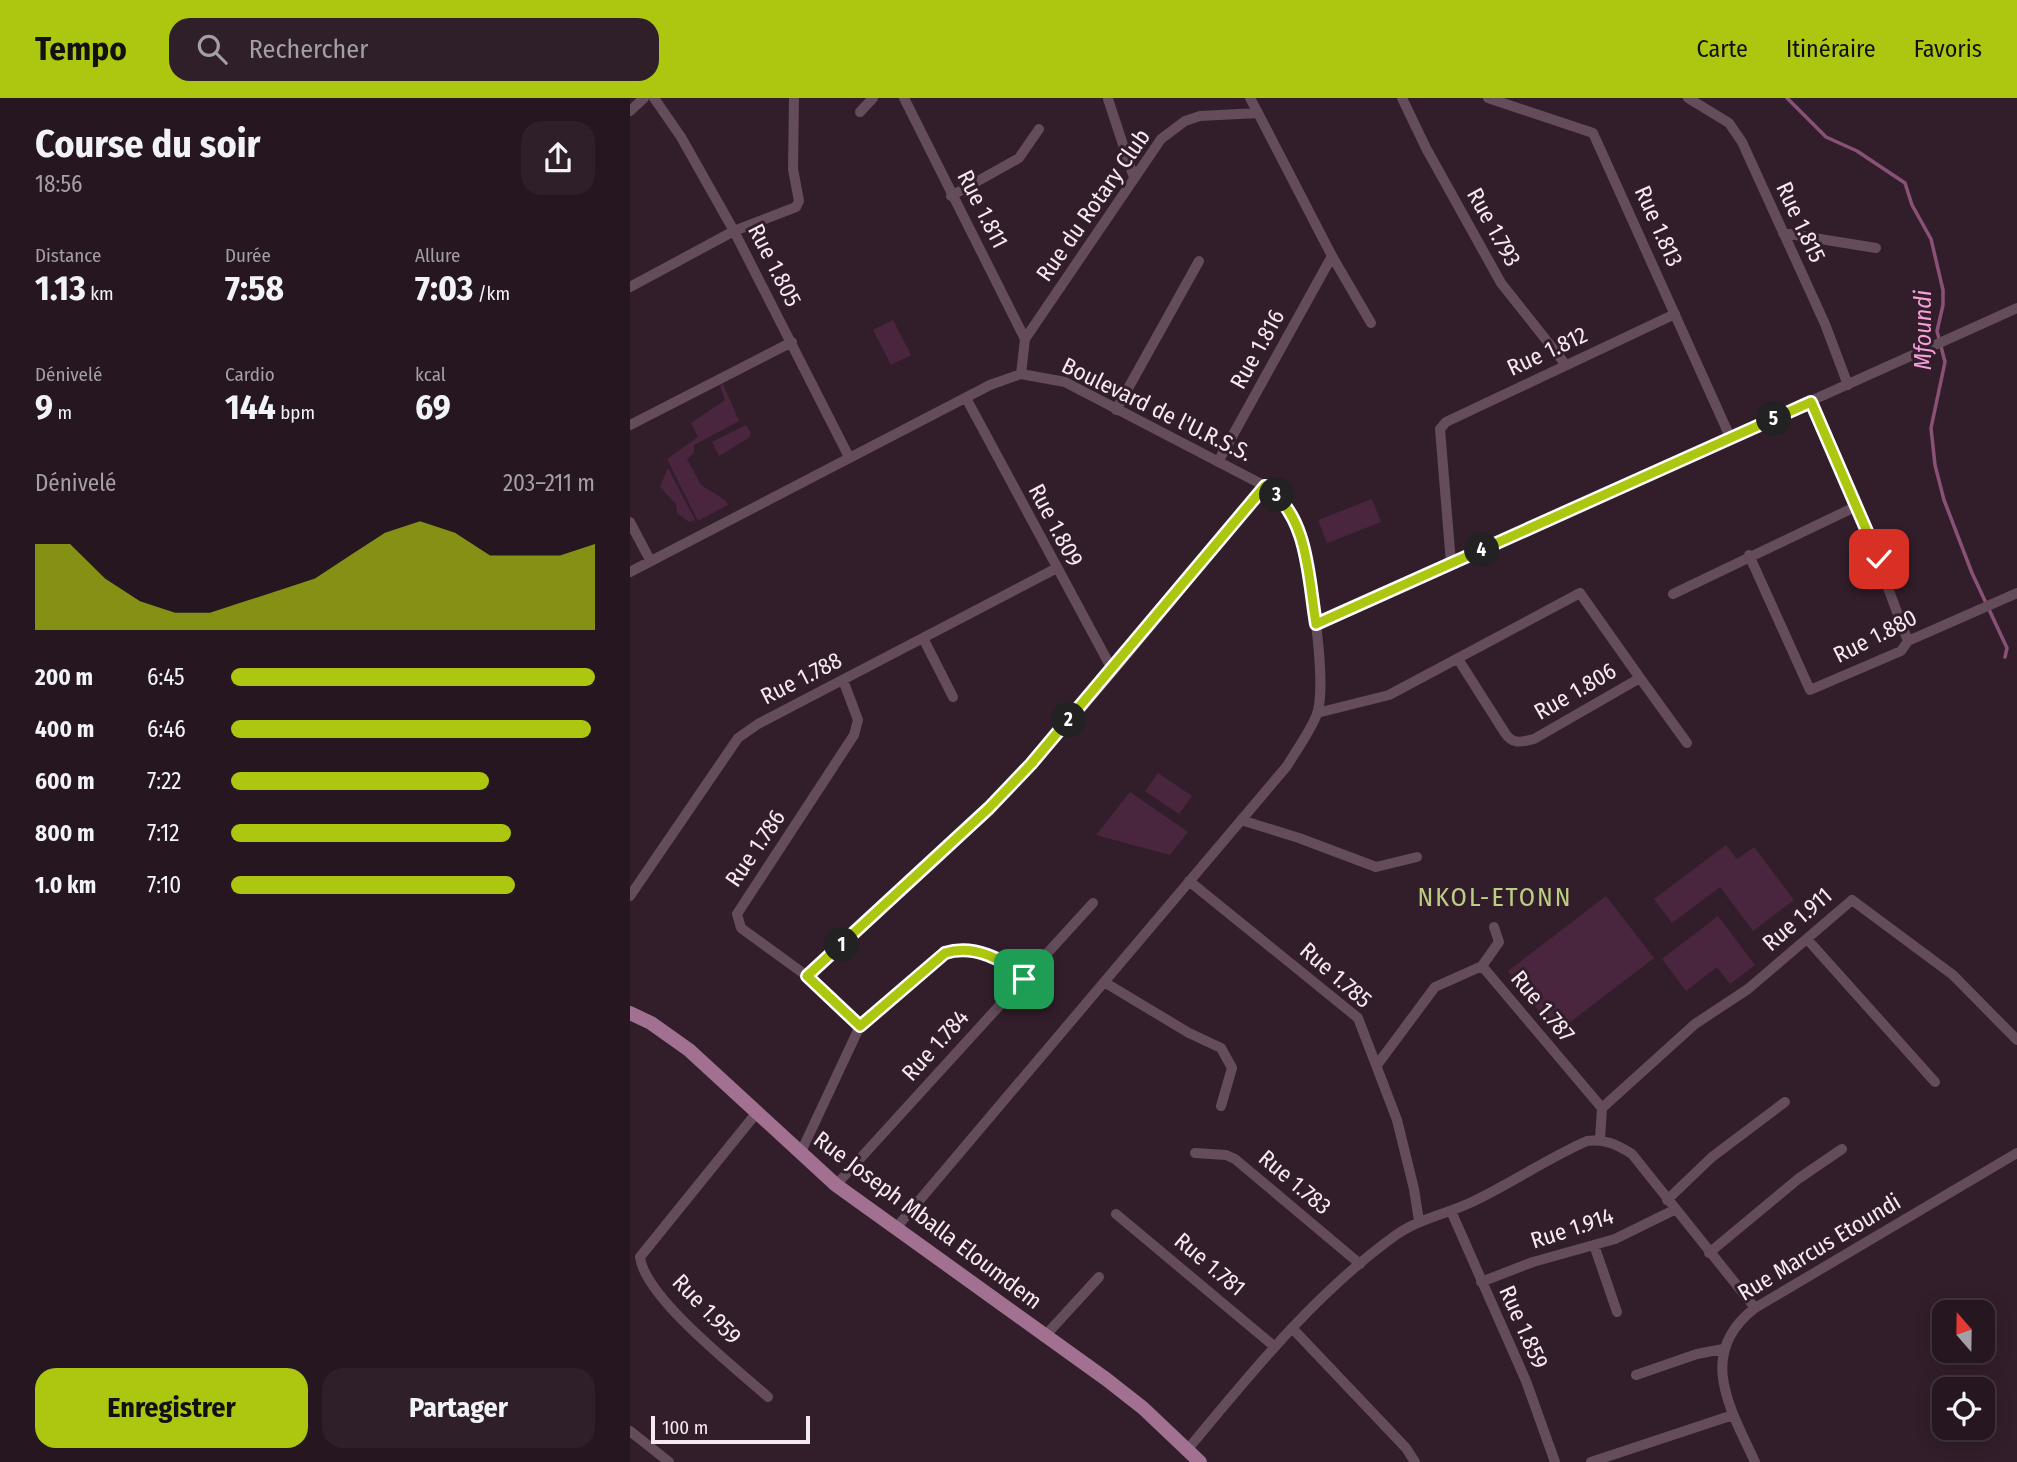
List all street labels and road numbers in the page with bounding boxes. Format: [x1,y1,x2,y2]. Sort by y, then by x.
street label: Rue du Rotary Club [1030,123,1156,287]
street label: Rue 1.811 [952,165,1014,253]
street label: Rue 1.815 [1770,177,1832,267]
street label: Rue 1.813 [1629,181,1689,271]
street label: Rue 1.793 [1461,183,1527,271]
street label: Rue 1.805 [742,219,808,311]
street label: Rue 1.816 [1224,304,1290,394]
street label: Rue 1.812 [1502,320,1592,382]
street label: Boulevard de l'U.R.S.S. [1057,351,1257,467]
street label: Rue 1.809 [1023,479,1089,571]
street label: Rue 1.880 [1828,603,1922,669]
street label: Rue 1.788 [756,646,846,710]
street label: Rue 1.806 [1529,656,1621,726]
street label: Rue 1.786 [719,804,791,892]
street label: Rue 1.911 [1756,881,1838,957]
street label: Rue 1.785 [1294,936,1378,1014]
street label: Rue 1.787 [1505,965,1581,1047]
street label: Rue 1.784 [896,1003,974,1087]
street label: Rue Joseph Mballa Eloumdem [808,1125,1048,1315]
street label: Rue 1.783 [1253,1144,1337,1220]
street label: Rue Marcus Etoundi [1732,1187,1906,1307]
street label: Rue 1.914 [1527,1201,1617,1255]
street label: Rue 1.781 [1169,1226,1251,1302]
street label: Rue 1.959 [667,1268,747,1350]
street label: Rue 1.859 [1493,1281,1555,1373]

